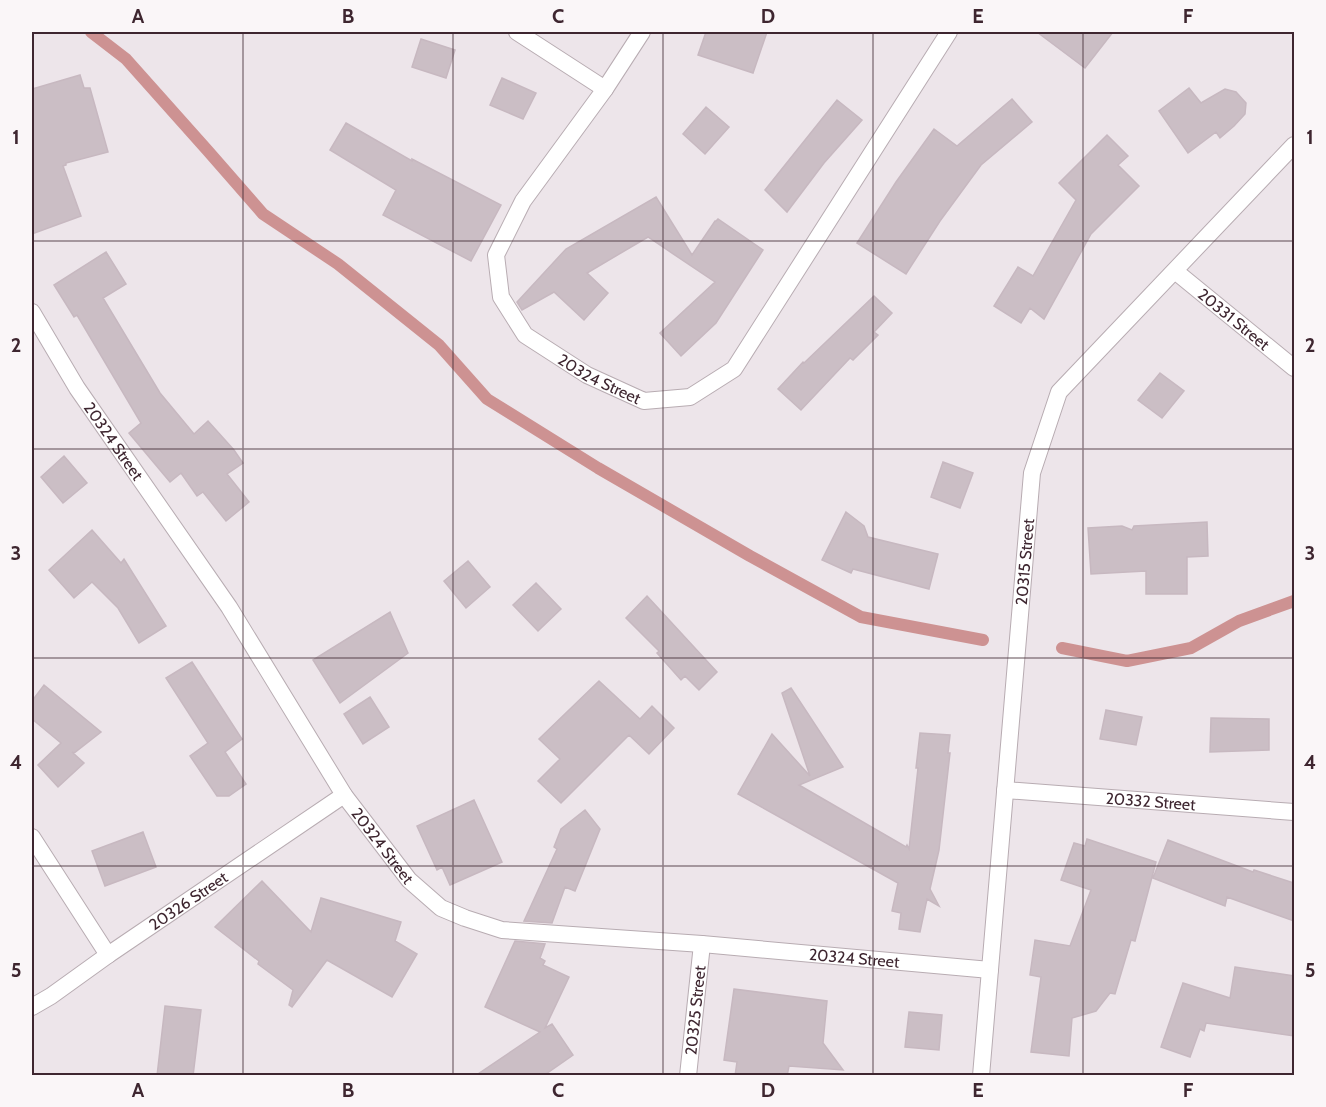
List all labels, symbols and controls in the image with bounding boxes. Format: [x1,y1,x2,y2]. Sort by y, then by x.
text: A [132,4,145,28]
text: B [342,4,354,28]
text: C [552,4,564,28]
text: D [761,4,775,28]
text: E [972,4,984,28]
text: F [1183,4,1194,28]
text: 1 [12,125,20,149]
text: 1 [1306,125,1314,149]
street label: 20331 Street [1194,284,1274,354]
text: 2 [11,333,21,357]
text: 2 [1305,333,1315,357]
street label: 20324 Street [555,349,644,408]
street label: 20324 Street [80,398,148,484]
street label: 20315 Street [1011,517,1038,606]
text: 3 [11,541,21,565]
text: 3 [1305,541,1315,565]
text: 4 [10,750,22,774]
text: 4 [1304,750,1316,774]
street label: 20332 Street [1105,788,1197,814]
street label: 20324 Street [348,804,418,888]
street label: 20326 Street [145,867,231,934]
street label: 20324 Street [808,944,901,971]
text: 5 [11,958,21,982]
text: 5 [1305,958,1315,982]
street label: 20325 Street [681,964,709,1056]
text: A [132,1078,145,1102]
text: B [342,1078,354,1102]
text: C [552,1078,564,1102]
text: D [761,1078,775,1102]
text: E [972,1078,984,1102]
text: F [1183,1078,1194,1102]

